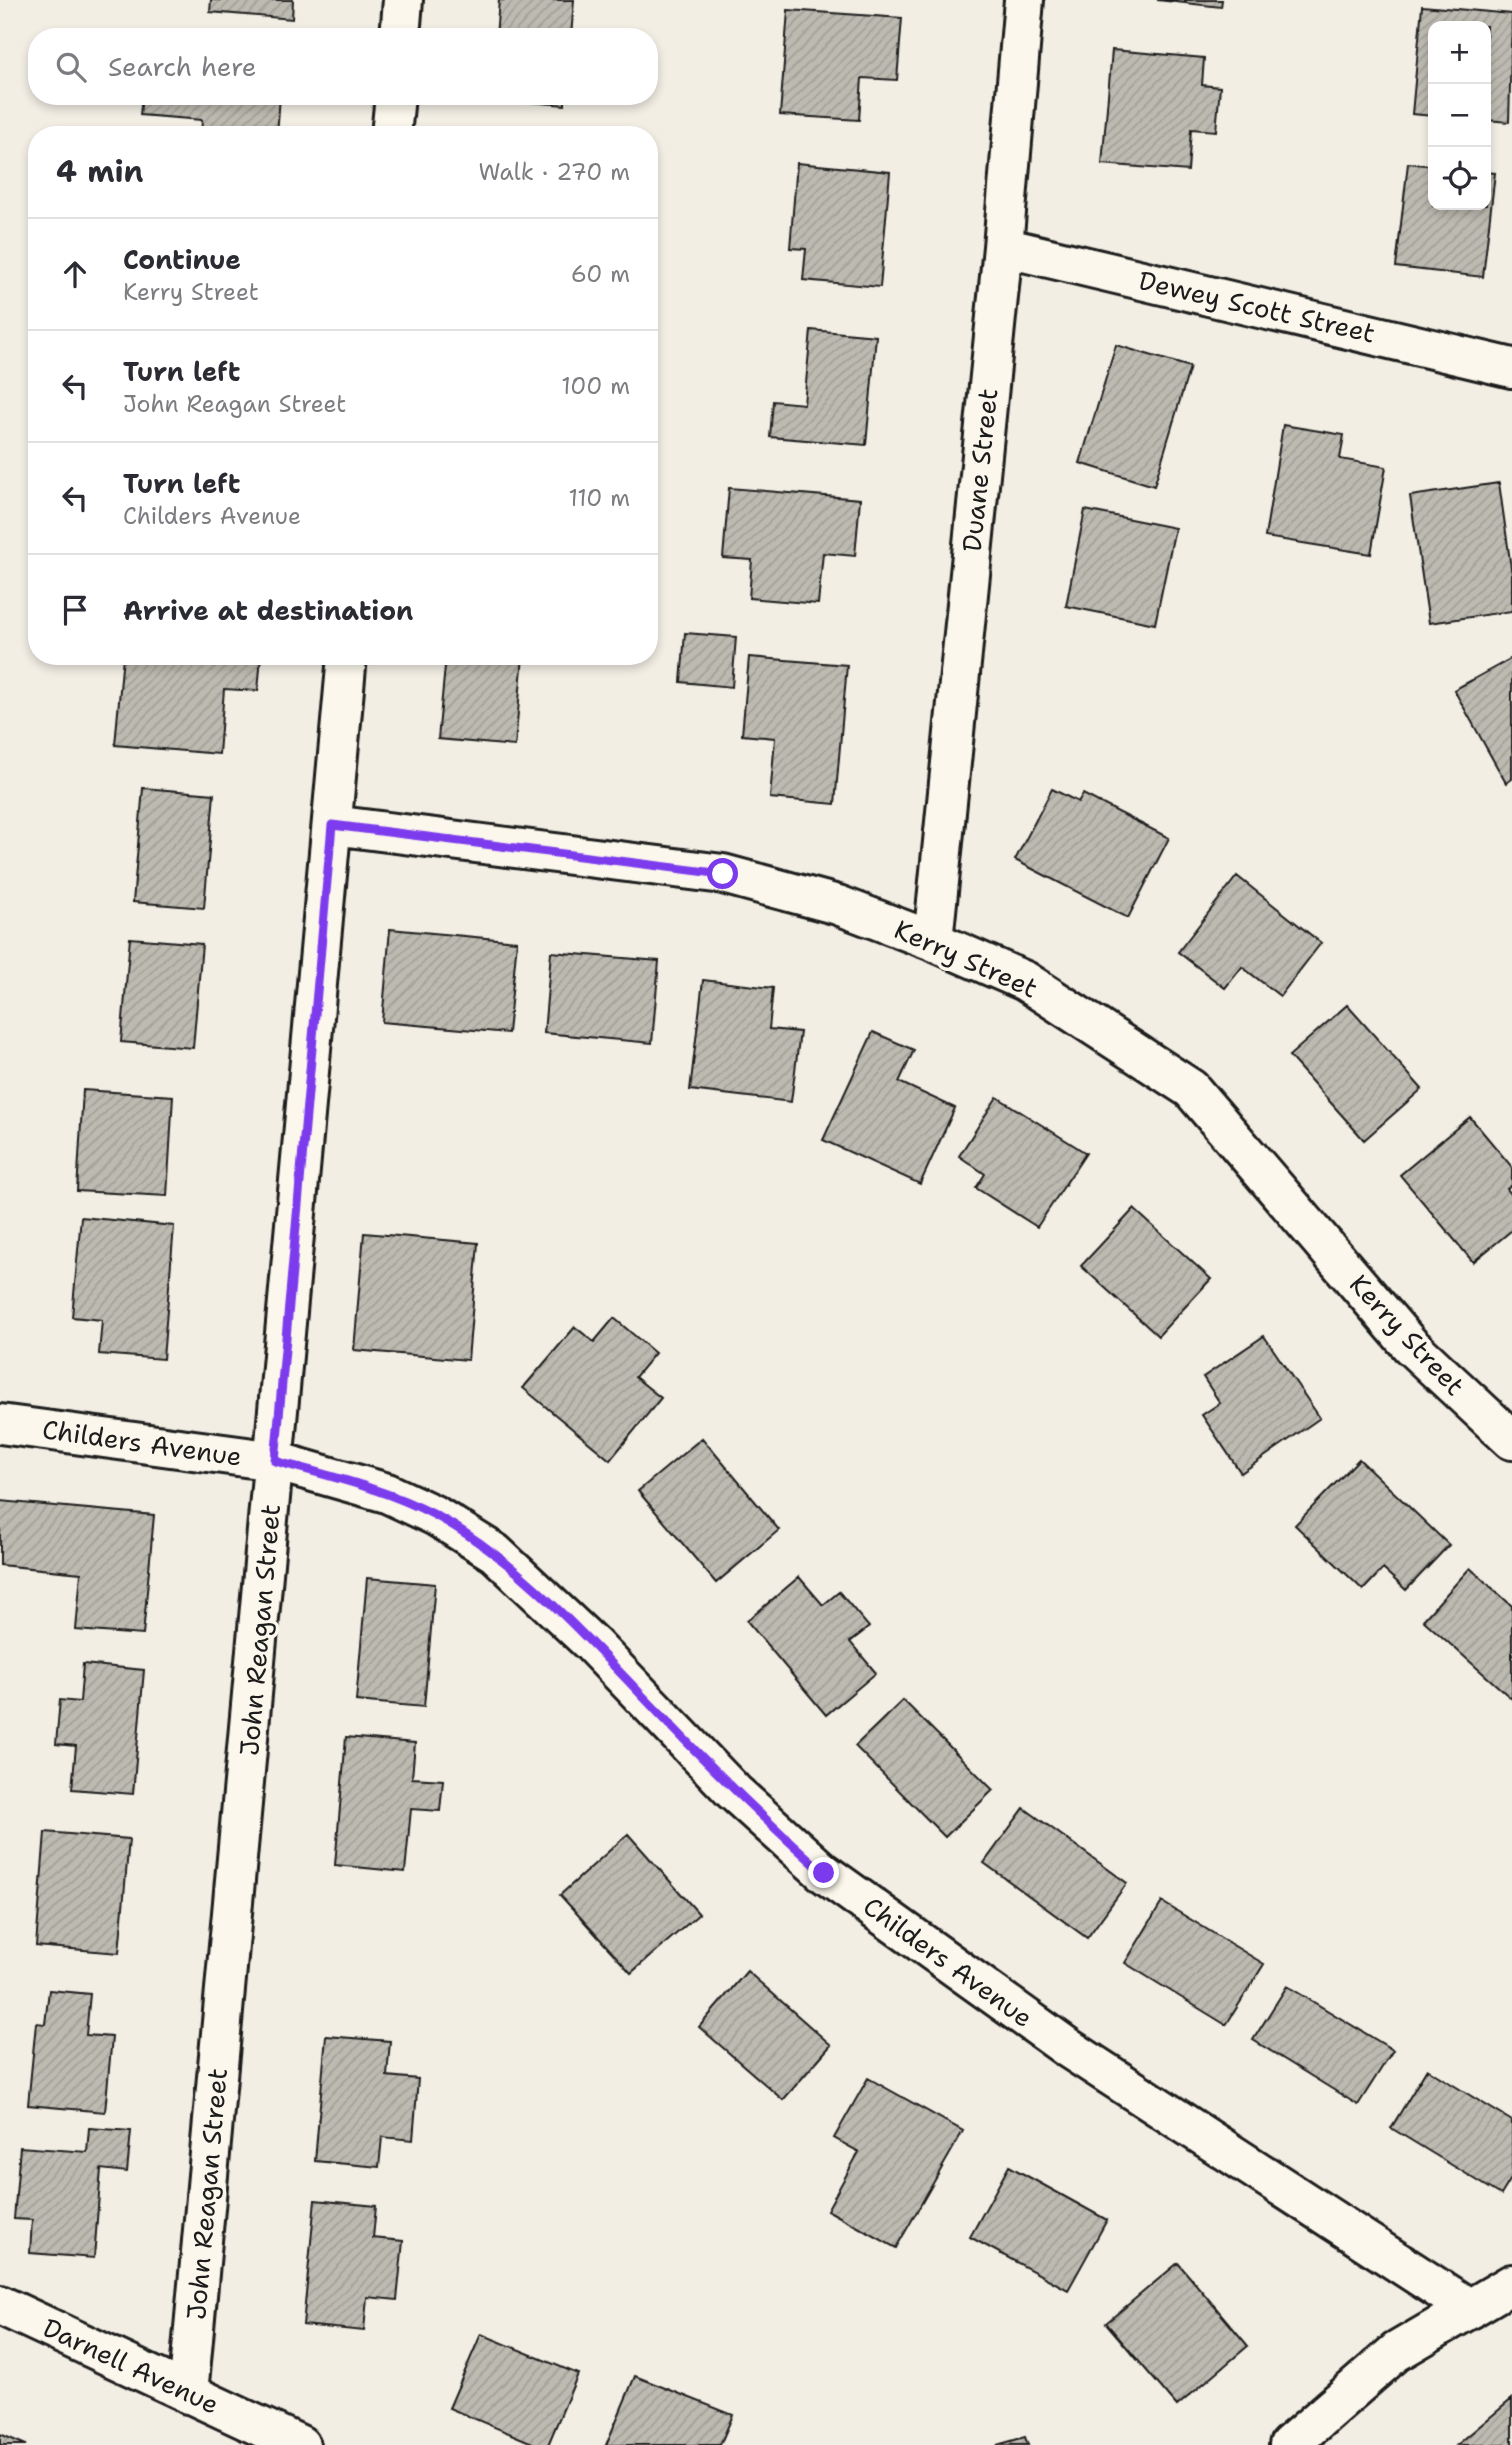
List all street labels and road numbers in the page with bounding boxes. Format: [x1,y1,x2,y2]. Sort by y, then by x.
street label: Dewey Scott Street [1136,262,1379,351]
street label: Duane Street [954,387,1005,553]
street label: Kerry Street [889,911,1043,1006]
street label: Kerry Street [1342,1267,1472,1403]
street label: Childers Avenue [40,1411,244,1474]
street label: John Reagan Street [231,1503,288,1757]
street label: Childers Avenue [857,1888,1040,2035]
street label: John Reagan Street [178,2067,235,2321]
street label: Darnell Avenue [38,2309,225,2422]

